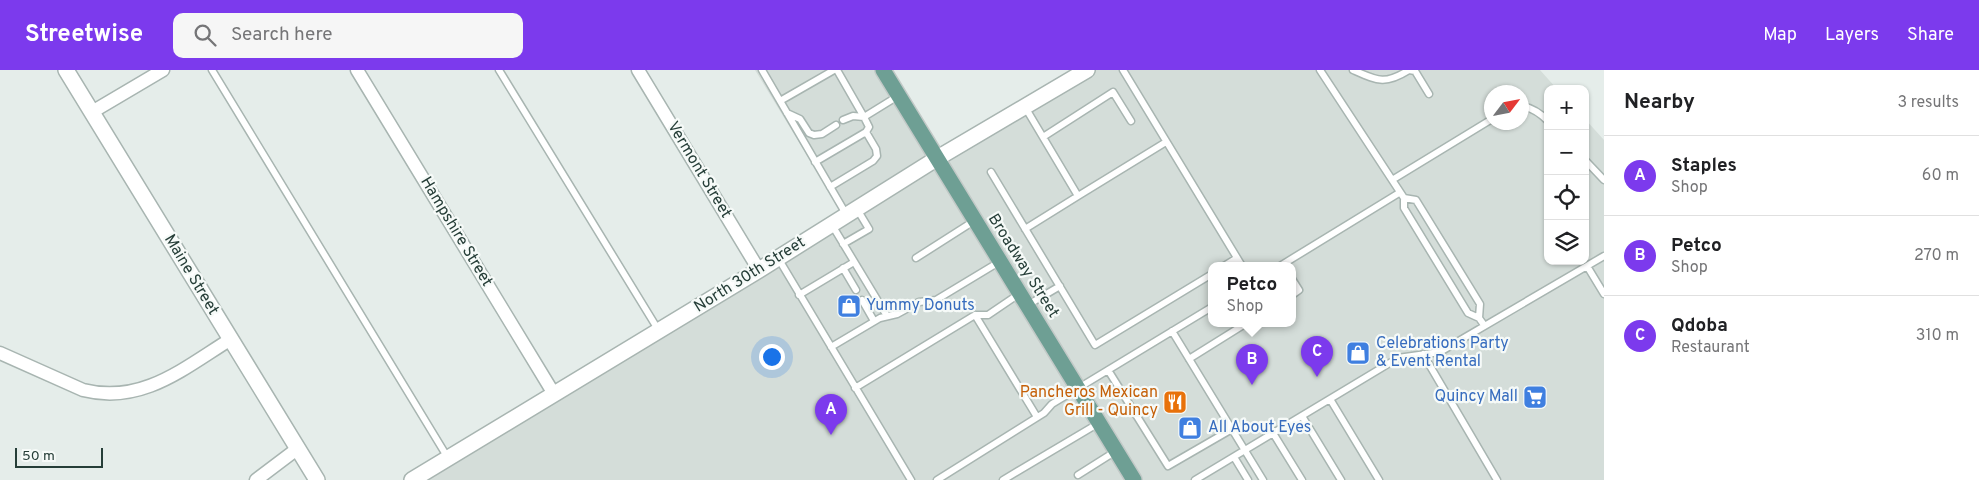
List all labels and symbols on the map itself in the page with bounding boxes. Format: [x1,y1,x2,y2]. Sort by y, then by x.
north arrow [1484,85,1529,130]
street label: Vermont Street [662,118,736,222]
street label: Hampshire Street [415,173,497,291]
street label: Broadway Street [983,210,1063,322]
street label: Maine Street [159,231,223,319]
street label: North 30th Street [691,233,809,317]
shop icon: Yummy Donuts [836,293,862,319]
place label: Yummy Donuts [866,296,975,316]
place label: Celebrations Party & Event Rental [1376,334,1509,372]
pin: C [1301,336,1333,377]
shop icon: Celebrations Party & Event Rental [1345,340,1371,366]
your location [759,344,785,370]
pin: B [1236,344,1268,385]
place label: Pancheros Mexican Grill - Quincy [1020,383,1158,421]
supermarket icon: Quincy Mall [1522,384,1548,410]
place label: Quincy Mall [1434,387,1518,407]
restaurant icon: Pancheros Mexican Grill - Quincy [1162,389,1188,415]
pin: A [815,394,847,435]
shop icon: All About Eyes [1177,415,1203,441]
place label: All About Eyes [1208,418,1311,438]
scale bar [15,445,102,468]

